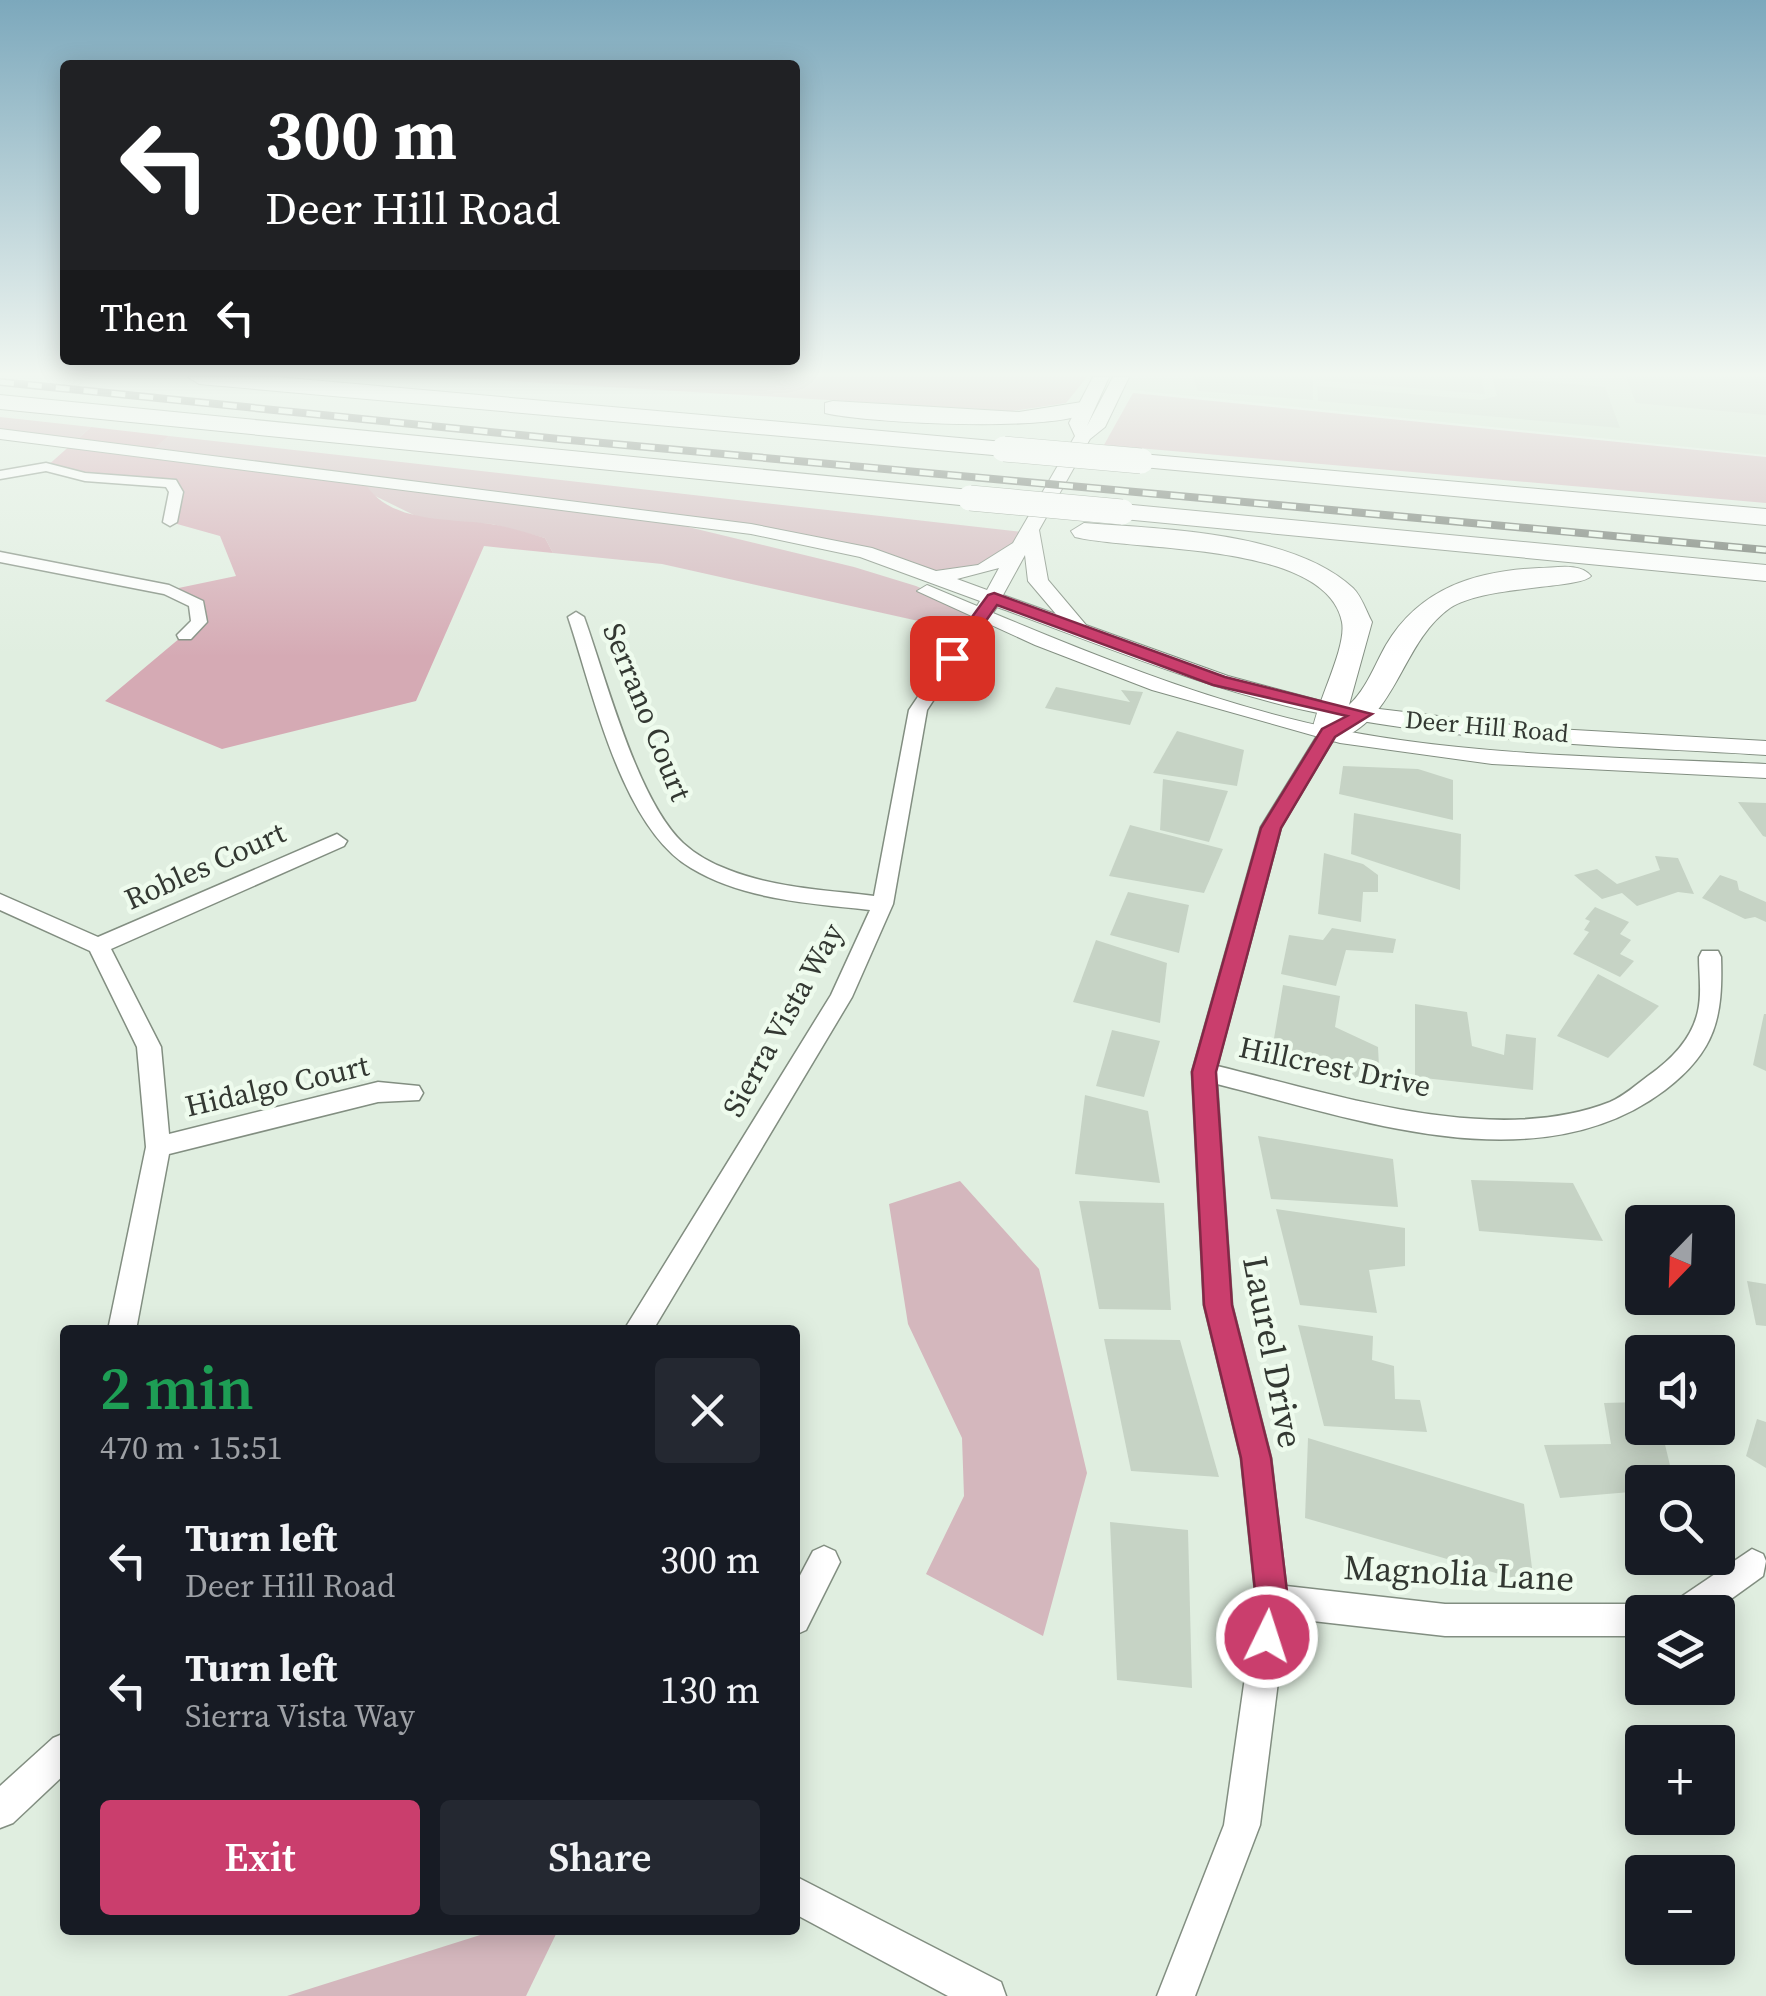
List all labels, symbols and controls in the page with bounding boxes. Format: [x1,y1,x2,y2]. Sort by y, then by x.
text: 300 m [265,86,457,182]
icon: left [100,100,230,230]
text: Deer Hill Road [265,177,561,239]
icon: left [208,290,263,345]
text: Then [100,292,188,344]
pin [910,616,995,701]
street label: Serrano Court [593,617,702,807]
icon: arrive [925,631,980,686]
street label: Deer Hill Road [1404,702,1570,750]
street label: Robles Court [118,812,292,919]
street label: Sierra Vista Way [712,915,853,1124]
street label: Hillcrest Drive [1236,1026,1435,1107]
street label: Hidalgo Court [181,1044,373,1127]
north arrow [1625,1205,1735,1315]
map controls [1625,1205,1735,1965]
street label: Laurel Drive [1231,1252,1315,1452]
button: sound [1625,1335,1735,1445]
text: 2 min [100,1347,254,1429]
button: close [655,1358,760,1463]
text: 470 m · 15:51 [100,1426,282,1470]
button: search [1625,1465,1735,1575]
text: Turn left [185,1512,337,1564]
icon: left [100,1533,155,1588]
text: 300 m [660,1534,760,1586]
street label: Magnolia Lane [1342,1543,1576,1603]
text: Deer Hill Road [185,1564,395,1608]
position arrow [1215,1585,1319,1689]
button: layers [1625,1595,1735,1705]
text: Turn left [185,1642,337,1694]
icon: left [100,1663,155,1718]
text: 130 m [660,1664,760,1716]
text: Sierra Vista Way [185,1694,415,1738]
button: + [1625,1725,1735,1835]
button: Exit [100,1800,420,1915]
button: Share [440,1800,760,1915]
button: − [1625,1855,1735,1965]

